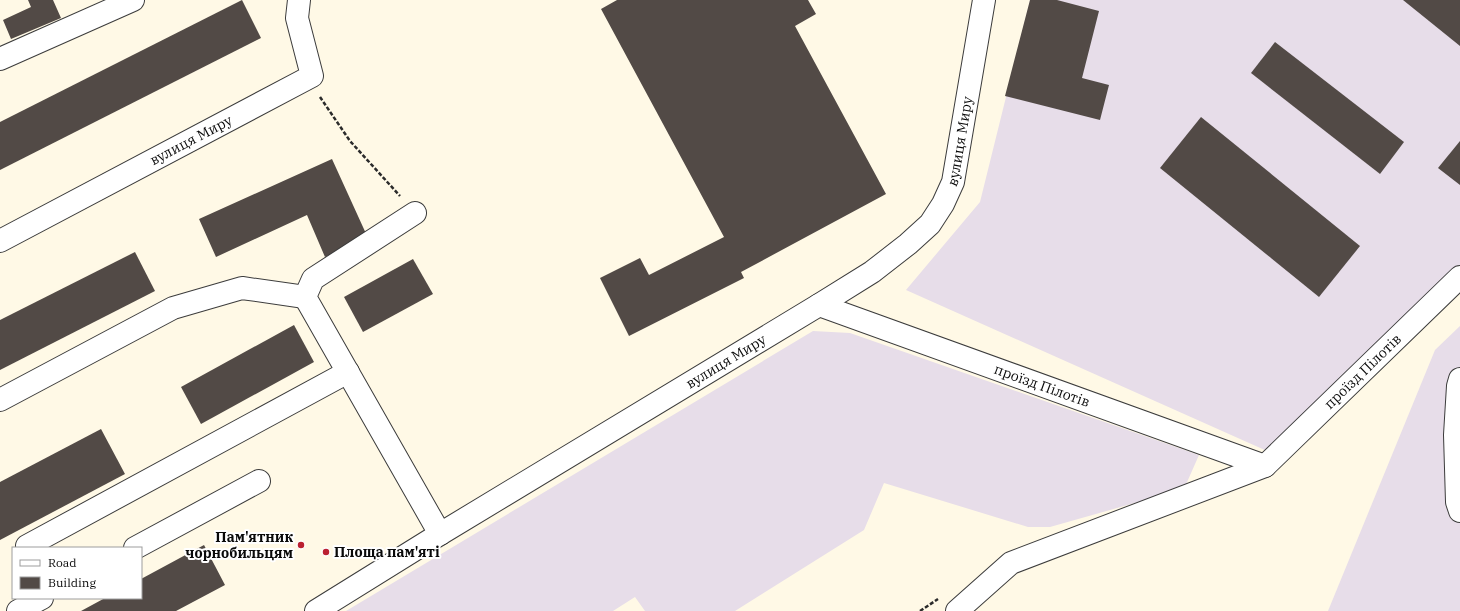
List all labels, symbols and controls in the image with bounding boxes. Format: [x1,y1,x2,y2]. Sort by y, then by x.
street label: вулиця Миру [943,94,977,189]
street label: вулиця Миру [147,111,236,169]
street label: вулиця Миру [682,330,770,392]
street label: проїзд Пілотів [1320,330,1405,413]
street label: проїзд Пілотів [992,360,1092,411]
place label: Пам'ятник чорнобильцям [185,528,293,562]
marker: Пам'ятник чорнобильцям [296,540,306,550]
place label: Площа пам'яті [334,543,440,561]
legend [12,547,142,599]
marker: Площа пам'яті [321,547,331,557]
text: Road [48,555,77,570]
text: Building [48,575,96,590]

